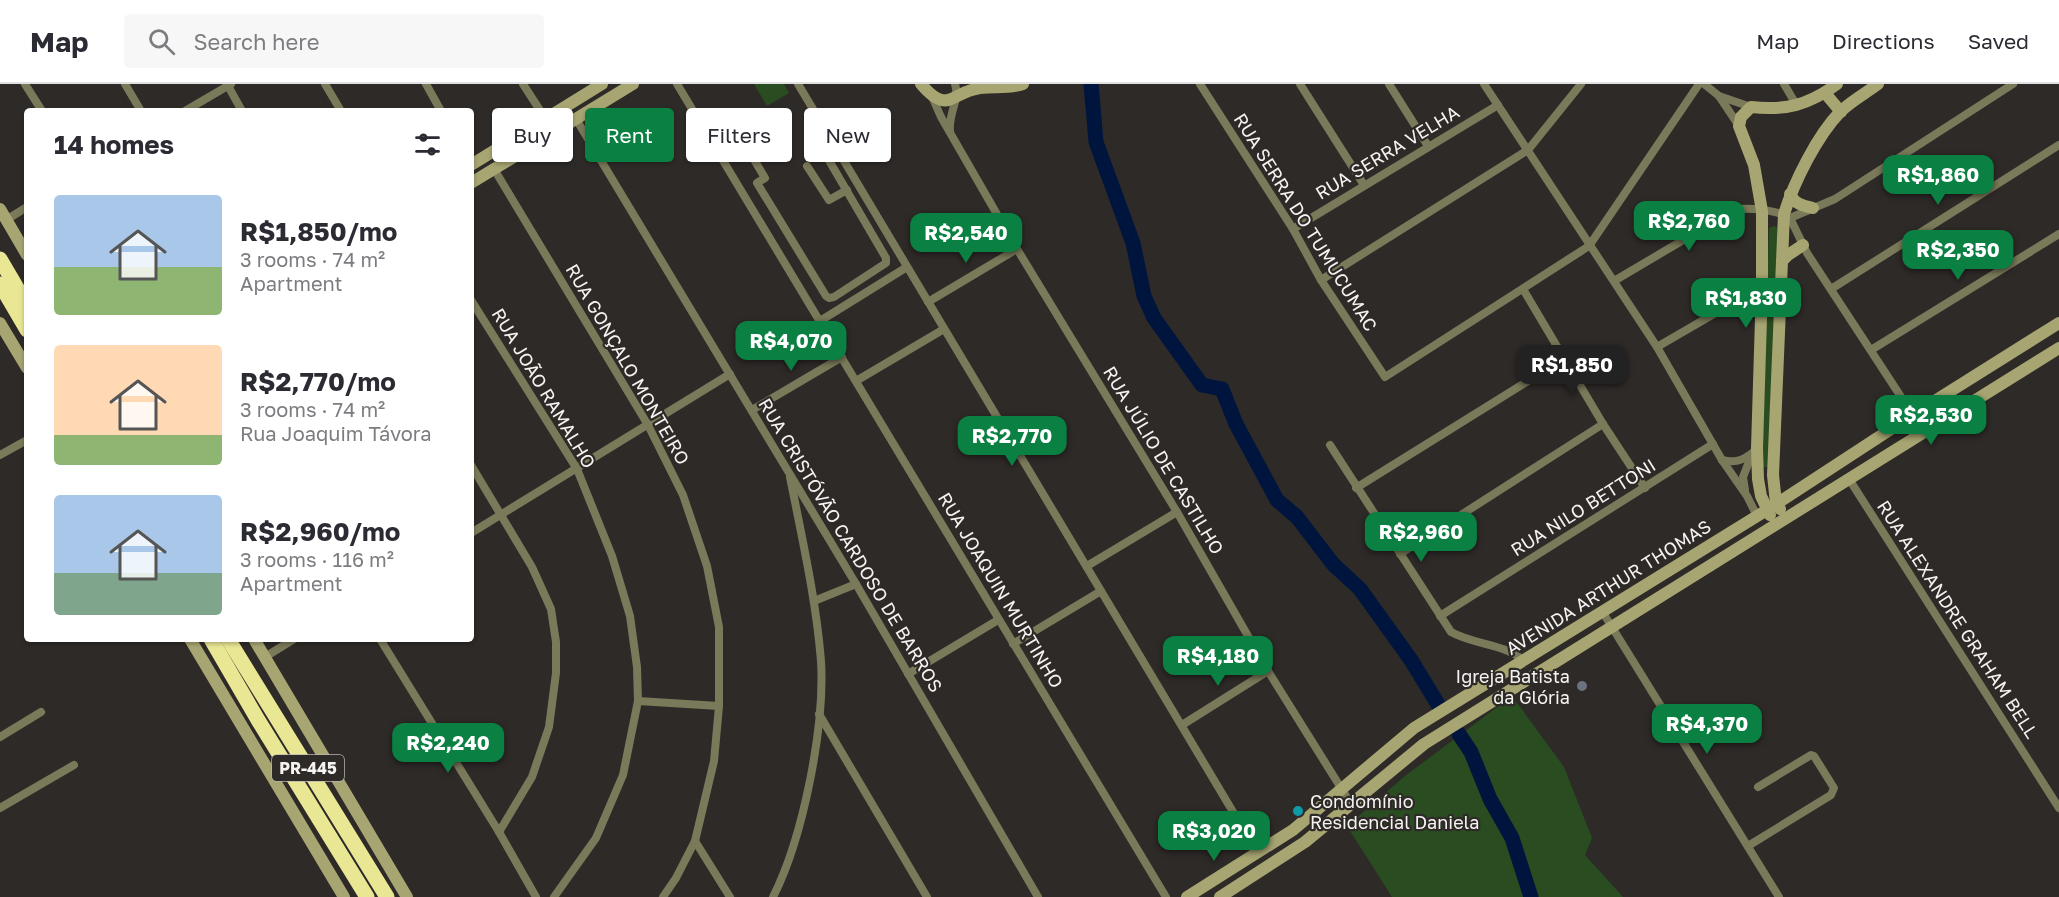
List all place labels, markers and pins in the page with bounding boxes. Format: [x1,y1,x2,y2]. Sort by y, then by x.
pin: R$1,860 [1883,155,1993,206]
pin: R$2,760 [1634,201,1744,252]
pin: R$2,540 [911,213,1021,264]
pin: R$2,350 [1903,230,2013,281]
pin: R$1,830 [1691,278,1801,329]
pin: R$4,070 [736,321,846,372]
pin: R$1,850 [1517,345,1627,396]
pin: R$2,530 [1876,395,1986,446]
pin: R$2,770 [957,416,1067,467]
pin: R$2,960 [1366,512,1476,563]
pin: R$4,180 [1163,636,1273,687]
place label: Igreja Batista da Glória [1456,665,1570,708]
marker: Igreja Batista da Glória [1575,679,1589,693]
pin: R$4,370 [1652,704,1762,755]
pin: R$2,240 [393,723,503,774]
place label: Condomínio Residencial Daniela [1310,790,1480,833]
marker: Condomínio Residencial Daniela [1291,804,1305,818]
pin: R$3,020 [1159,811,1269,862]

